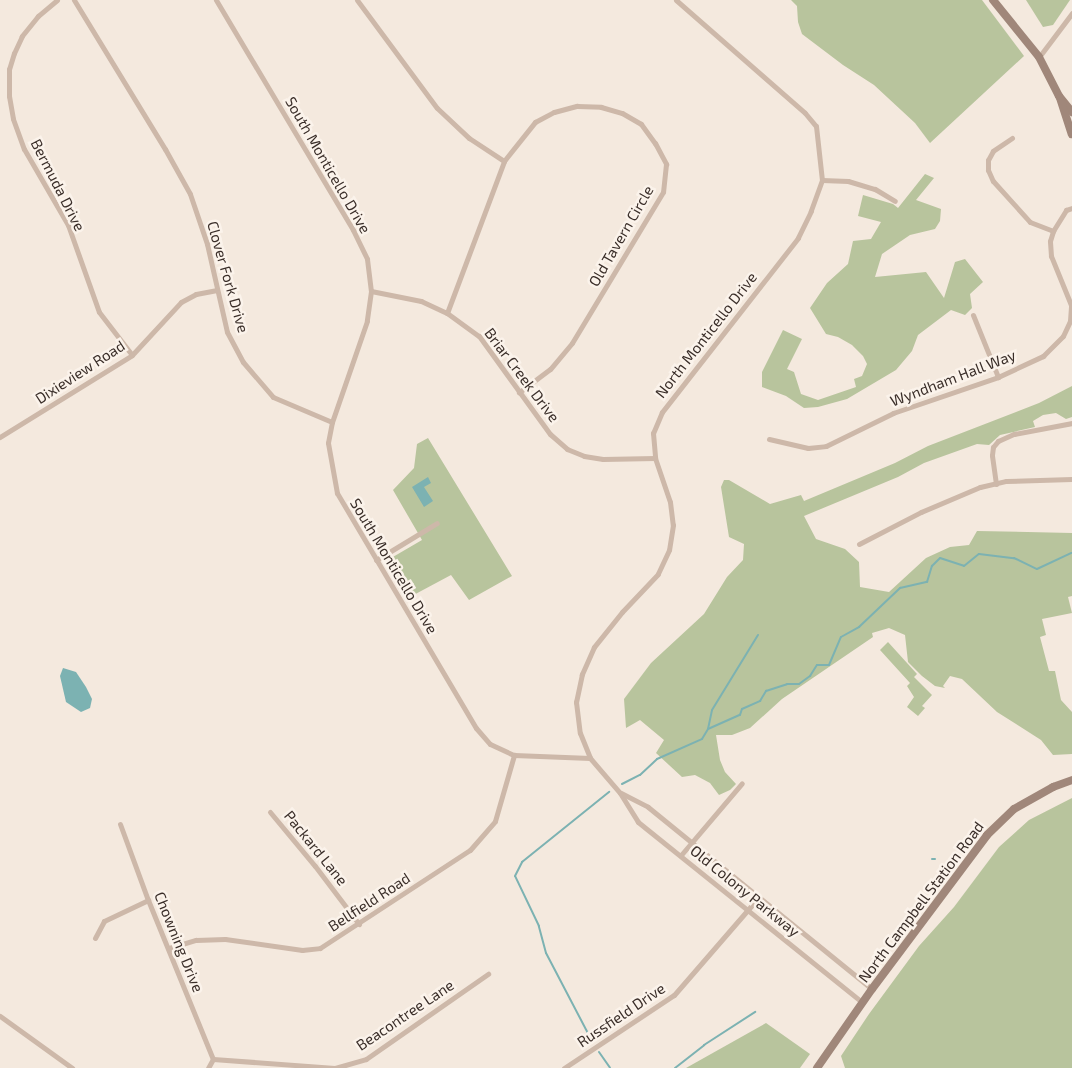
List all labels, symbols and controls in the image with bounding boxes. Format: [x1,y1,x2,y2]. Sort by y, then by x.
street label: South Monticello Drive [282,93,374,237]
street label: Bermuda Drive [27,136,89,234]
street label: Old Tavern Circle [585,182,657,290]
street label: Clover Fork Drive [203,219,253,335]
street label: North Monticello Drive [651,269,761,401]
street label: Briar Creek Drive [481,324,563,426]
street label: Dixieview Road [32,336,128,408]
street label: Wyndham Hall Way [887,346,1019,410]
street label: South Monticello Drive [346,495,442,637]
street label: Packard Lane [280,807,352,889]
street label: North Campbell Station Road [854,818,988,986]
street label: Old Colony Parkway [687,841,803,941]
street label: Bellfield Road [325,869,413,935]
street label: Chowning Drive [151,889,207,995]
street label: Beacontree Lane [353,976,457,1054]
street label: Russfield Drive [574,979,668,1051]

